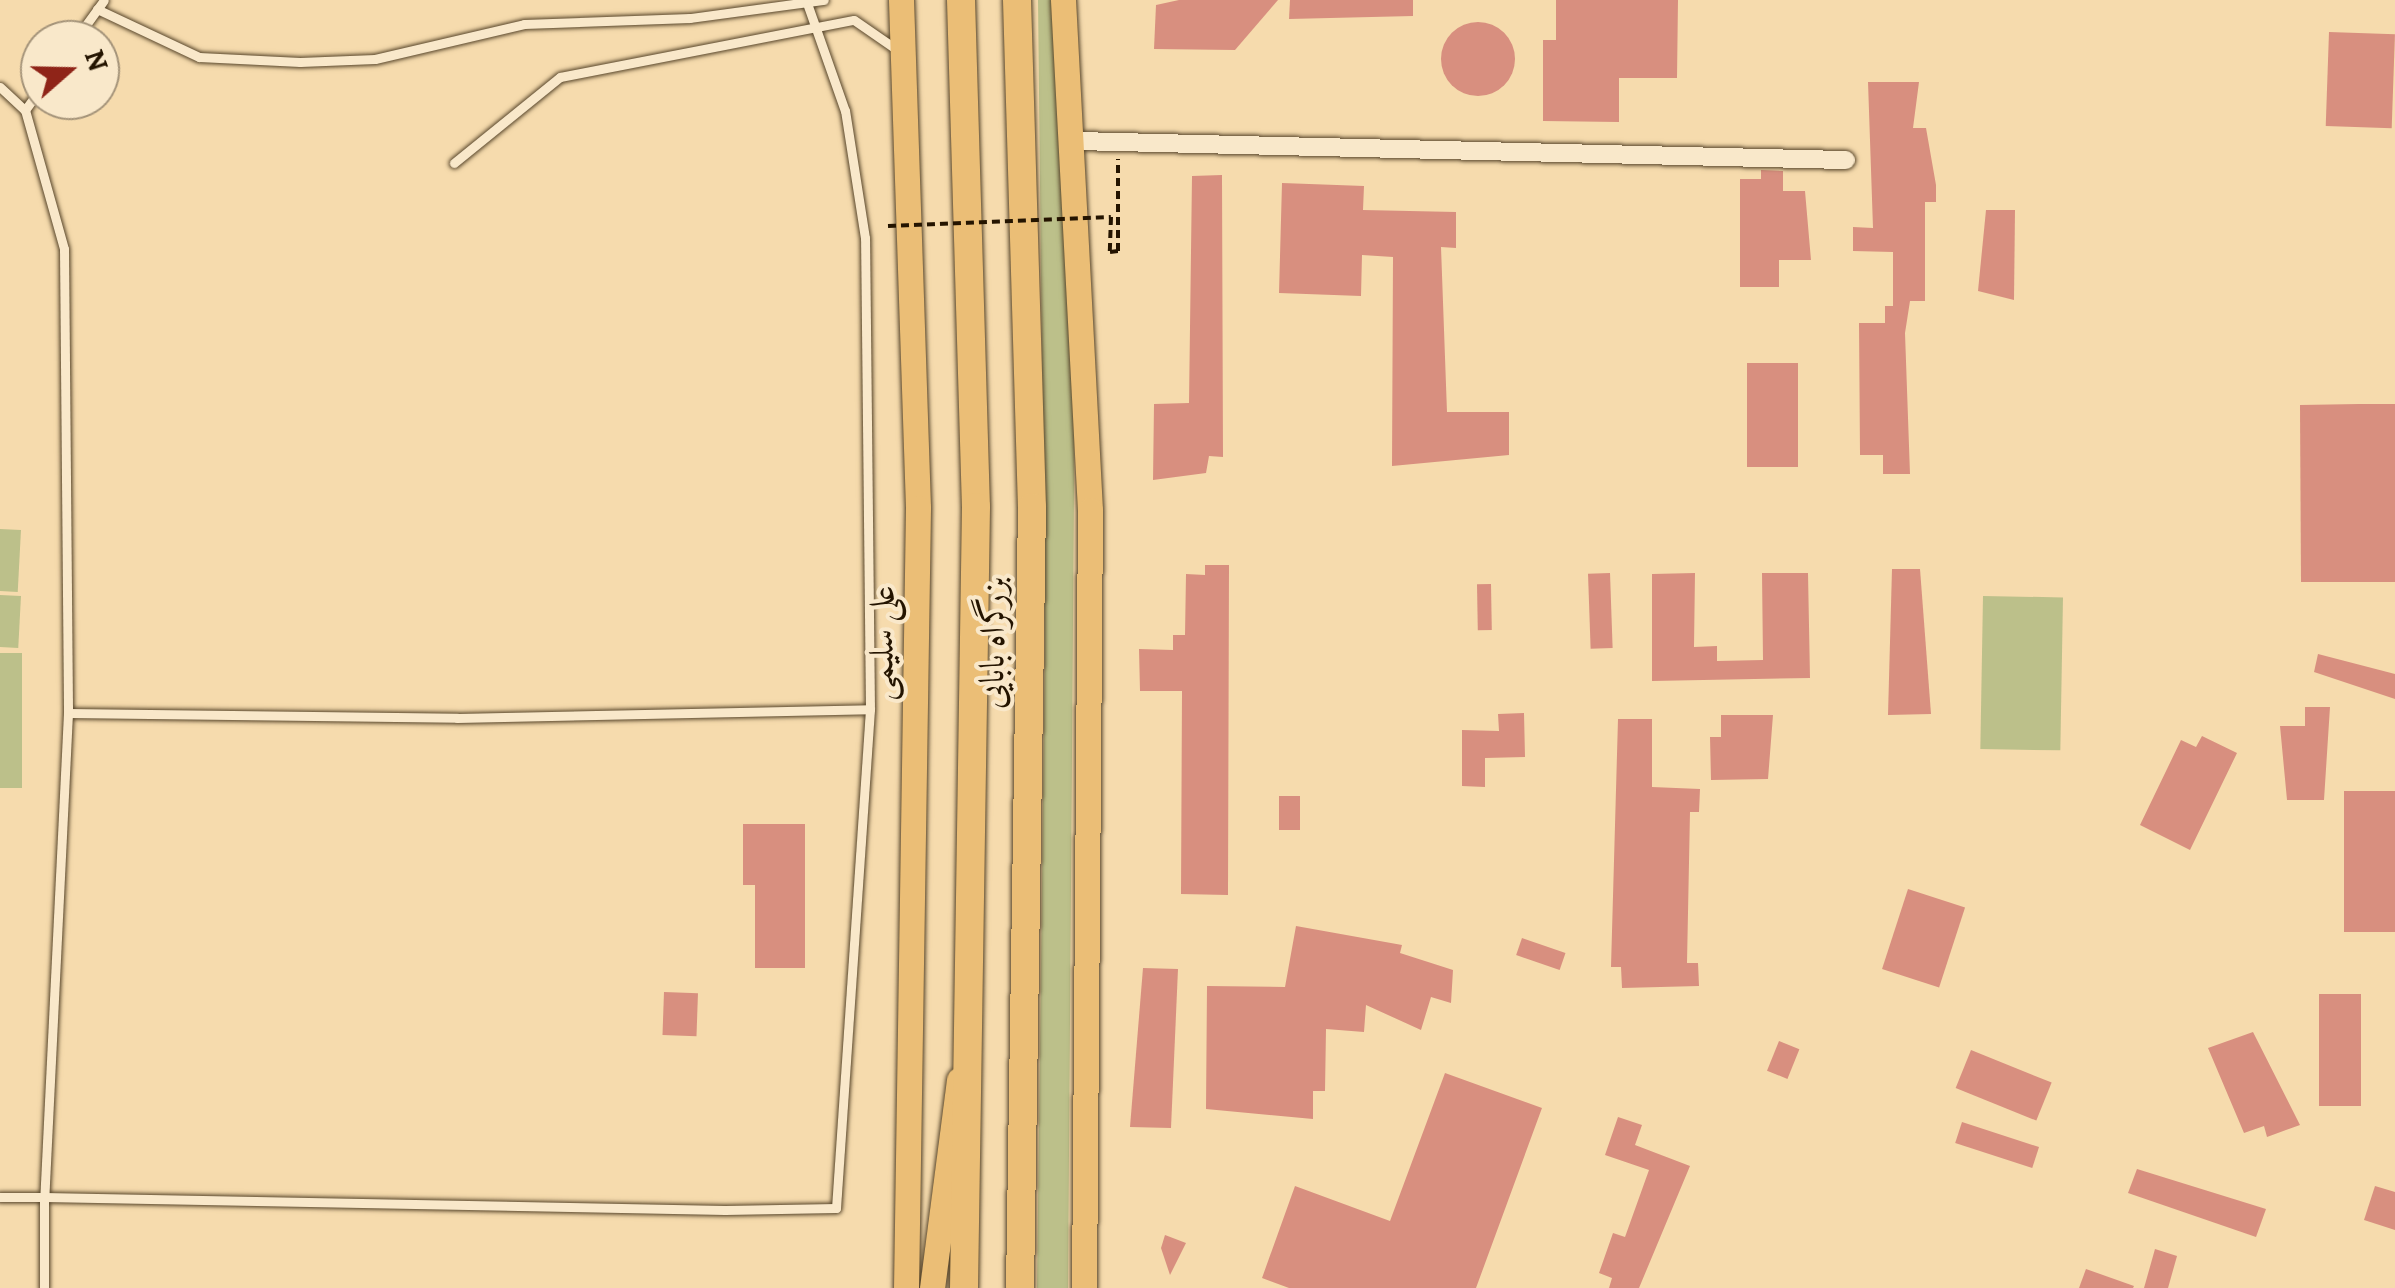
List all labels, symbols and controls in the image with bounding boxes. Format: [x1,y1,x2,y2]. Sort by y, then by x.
north arrow [20,20,120,120]
text: N [75,44,118,76]
street label: بزرگراه بابایی [970,576,1014,710]
street label: علی سلیمی [859,585,903,701]

